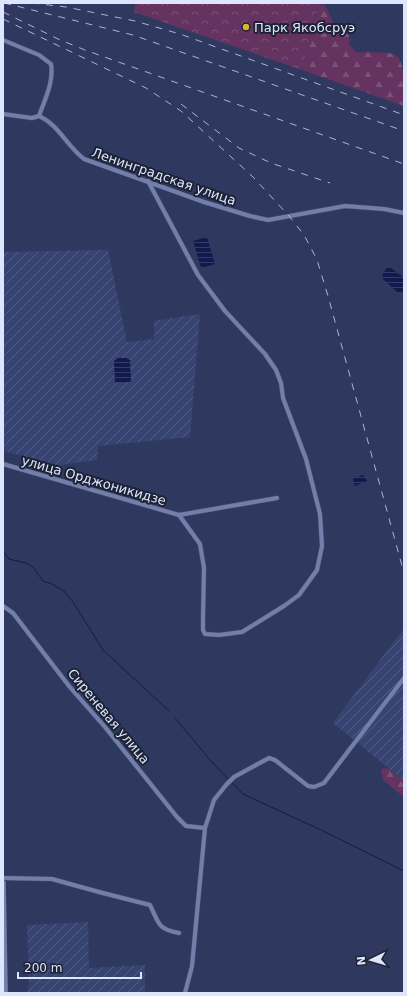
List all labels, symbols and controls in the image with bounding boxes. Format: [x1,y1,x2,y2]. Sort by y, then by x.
place label: Парк Якобсруэ [254,20,355,35]
marker: Парк Якобсруэ [241,22,251,32]
street label: Ленинградская улица [90,145,238,208]
street label: улица Орджоникидзе [20,453,168,508]
street label: Сиреневая улица [65,666,153,767]
north arrow [351,940,391,980]
scale bar [18,954,141,980]
text: N [355,956,368,966]
text: 200 m [24,961,62,975]

